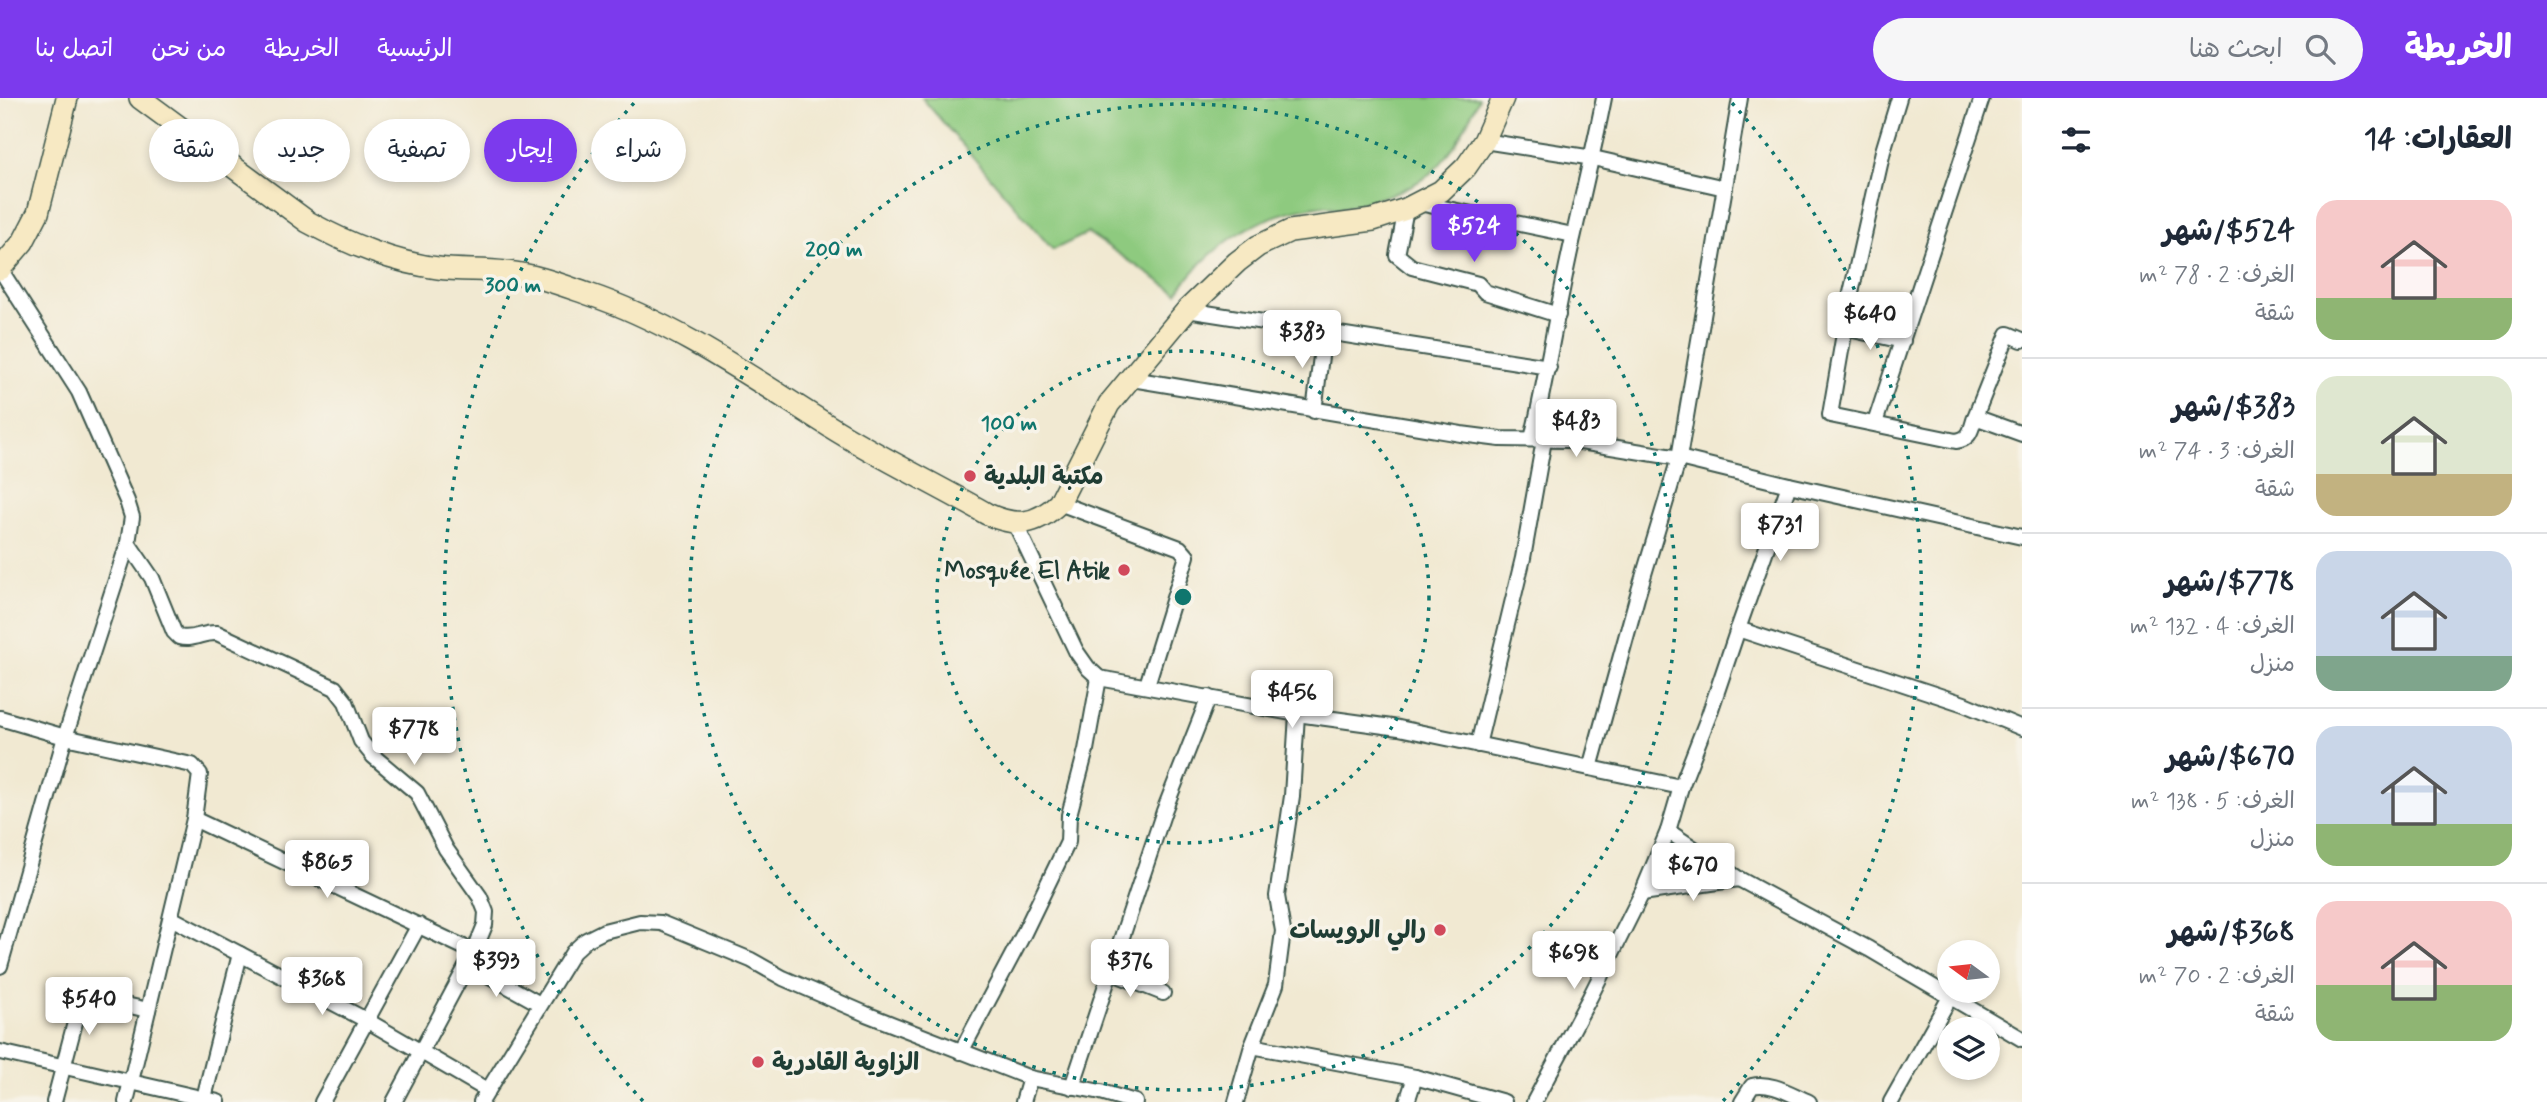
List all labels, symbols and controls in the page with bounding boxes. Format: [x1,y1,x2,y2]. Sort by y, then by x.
search box [1873,18,2363,81]
text: الخريطة [2405,27,2512,71]
icon: search [2301,30,2339,68]
text: ابحث هنا [2189,33,2283,67]
text: اتصل بنا [35,34,113,65]
text: من نحن [151,34,226,65]
text: الخريطة [264,34,339,65]
text: الرئيسية [377,34,453,65]
chip: شقة [149,119,239,182]
chip: جديد [253,119,350,182]
chip: تصفية [364,119,470,182]
chip: إيجار [484,119,577,182]
chip: شراء [591,119,686,182]
text: العقارات: 14 [2364,120,2512,159]
icon: filters [2057,121,2095,159]
pin: $524 [1433,204,1515,264]
text: $524 [1447,212,1501,242]
text: $524/شهر [2163,212,2295,251]
icon: home [2372,228,2456,312]
text: 200 m [805,236,863,264]
text: الغرف: 2 · 78 m² [2139,261,2295,291]
text: 300 m [485,272,542,300]
pin: $640 [1829,292,1911,352]
text: شقة [2255,299,2295,329]
text: $640 [1843,300,1897,330]
pin: $383 [1261,310,1343,370]
text: $383 [1279,318,1325,348]
text: $383/شهر [2172,388,2295,427]
pin: $483 [1535,400,1617,459]
icon: home [2372,404,2456,488]
text: $483 [1552,407,1600,437]
text: 100 m [981,410,1037,438]
text: الغرف: 3 · 74 m² [2139,437,2295,467]
place label: مكتبة البلدية [984,462,1104,493]
marker: مكتبة البلدية [962,468,978,484]
text: شقة [2255,475,2295,505]
pin: $731 [1739,504,1821,563]
text: $731 [1757,511,1803,541]
place label: Mosquée El Atik [944,556,1110,587]
marker: Mosquée El Atik [1116,562,1132,578]
text: $778/شهر [2165,563,2295,602]
icon: home [2372,579,2456,663]
centre of rings [1171,585,1195,609]
text: الغرف: 4 · 132 m² [2130,612,2295,642]
text: منزل [2250,650,2295,680]
pin: $456 [1251,670,1333,730]
text: $456 [1267,678,1317,708]
pin: $778 [373,708,455,767]
text: $778 [388,715,440,745]
text: $670/شهر [2166,738,2295,777]
icon: home [2372,754,2456,838]
text: الغرف: 5 · 138 m² [2131,787,2295,817]
text: منزل [2250,825,2295,855]
pin: $865 [286,840,368,900]
pin: $670 [1652,844,1734,903]
text: $865 [301,848,353,878]
text: $670 [1668,851,1718,881]
text: $368/شهر [2168,913,2295,952]
place label: رالي الرويسات [1289,916,1426,951]
marker: رالي الرويسات [1432,922,1448,938]
icon: home [2372,929,2456,1013]
pin: $698 [1533,932,1615,991]
text: $698 [1548,939,1600,969]
pin: $393 [455,940,537,999]
pin: $376 [1089,940,1171,999]
north arrow [1937,940,2000,1003]
map controls [1937,940,2000,1080]
text: $393 [472,947,520,977]
text: $376 [1107,947,1153,977]
pin: $368 [281,958,363,1017]
text: الغرف: 2 · 70 m² [2139,962,2295,992]
text: $368 [297,965,347,995]
pin: $540 [48,978,130,1037]
text: $540 [61,985,117,1015]
text: شقة [2255,1000,2295,1030]
button: layers [1937,1017,2000,1080]
place label: الزاوية القادرية [772,1048,919,1079]
marker: الزاوية القادرية [750,1054,766,1070]

